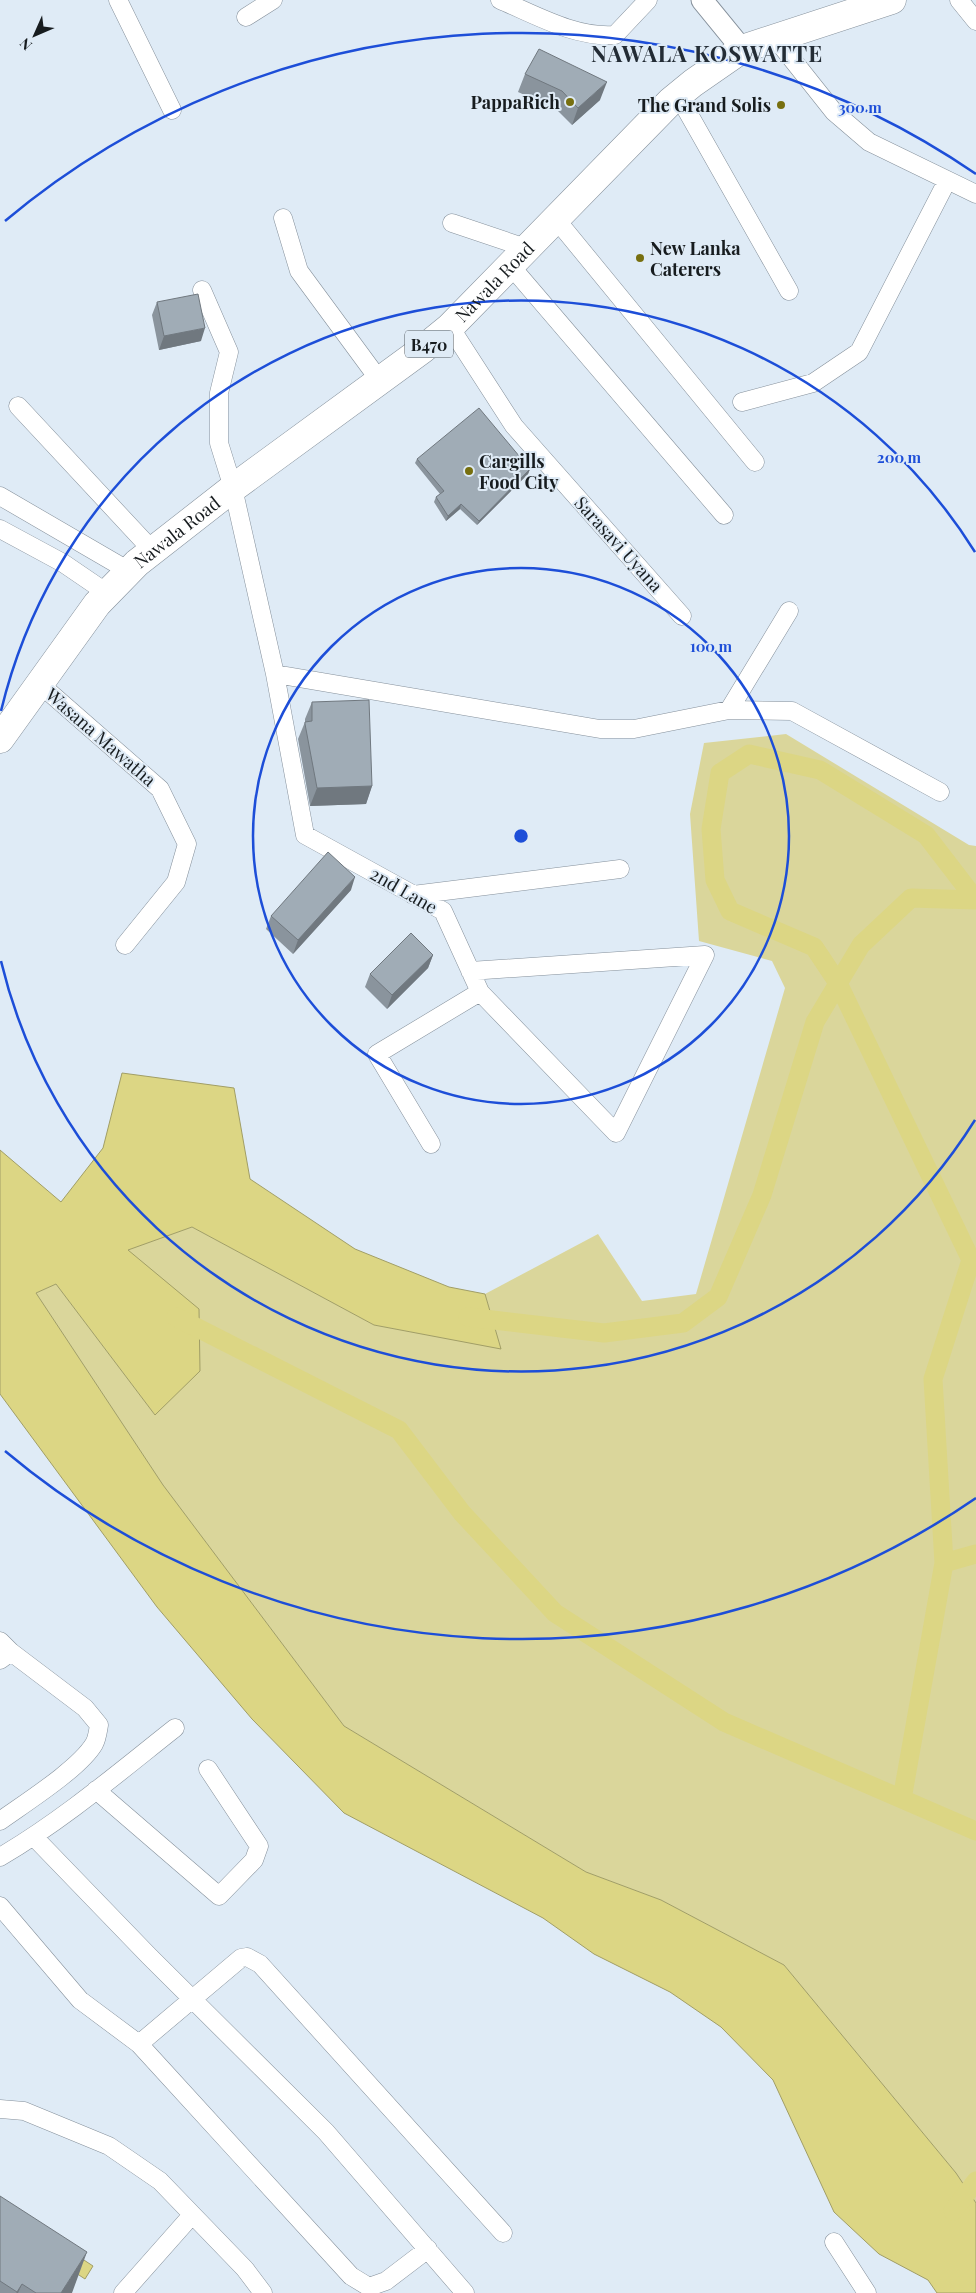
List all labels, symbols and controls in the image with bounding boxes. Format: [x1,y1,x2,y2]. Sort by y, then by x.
north arrow [10,10,60,60]
text: N [15,34,36,55]
district label: NAWALA KOSWATTE [591,38,823,68]
place label: PappaRich [470,90,560,114]
place label: The Grand Solis [638,93,771,117]
marker: PappaRich [564,96,576,108]
text: 300 m [838,97,882,117]
marker: The Grand Solis [775,99,787,111]
street label: Nawala Road [450,236,539,327]
place label: New Lanka Caterers [650,236,741,281]
marker: New Lanka Caterers [634,252,646,264]
road number: B470 [405,330,453,358]
text: 200 m [877,447,922,467]
place label: Cargills Food City [479,449,559,494]
marker: Cargills Food City [463,465,475,477]
street label: Nawala Road [129,490,225,573]
street label: Sarasavi Uyana [570,491,668,597]
text: 100 m [690,636,733,656]
street label: Wasana Mawatha [40,682,161,791]
centre of rings [512,827,530,845]
street label: 2nd Lane [366,861,442,919]

